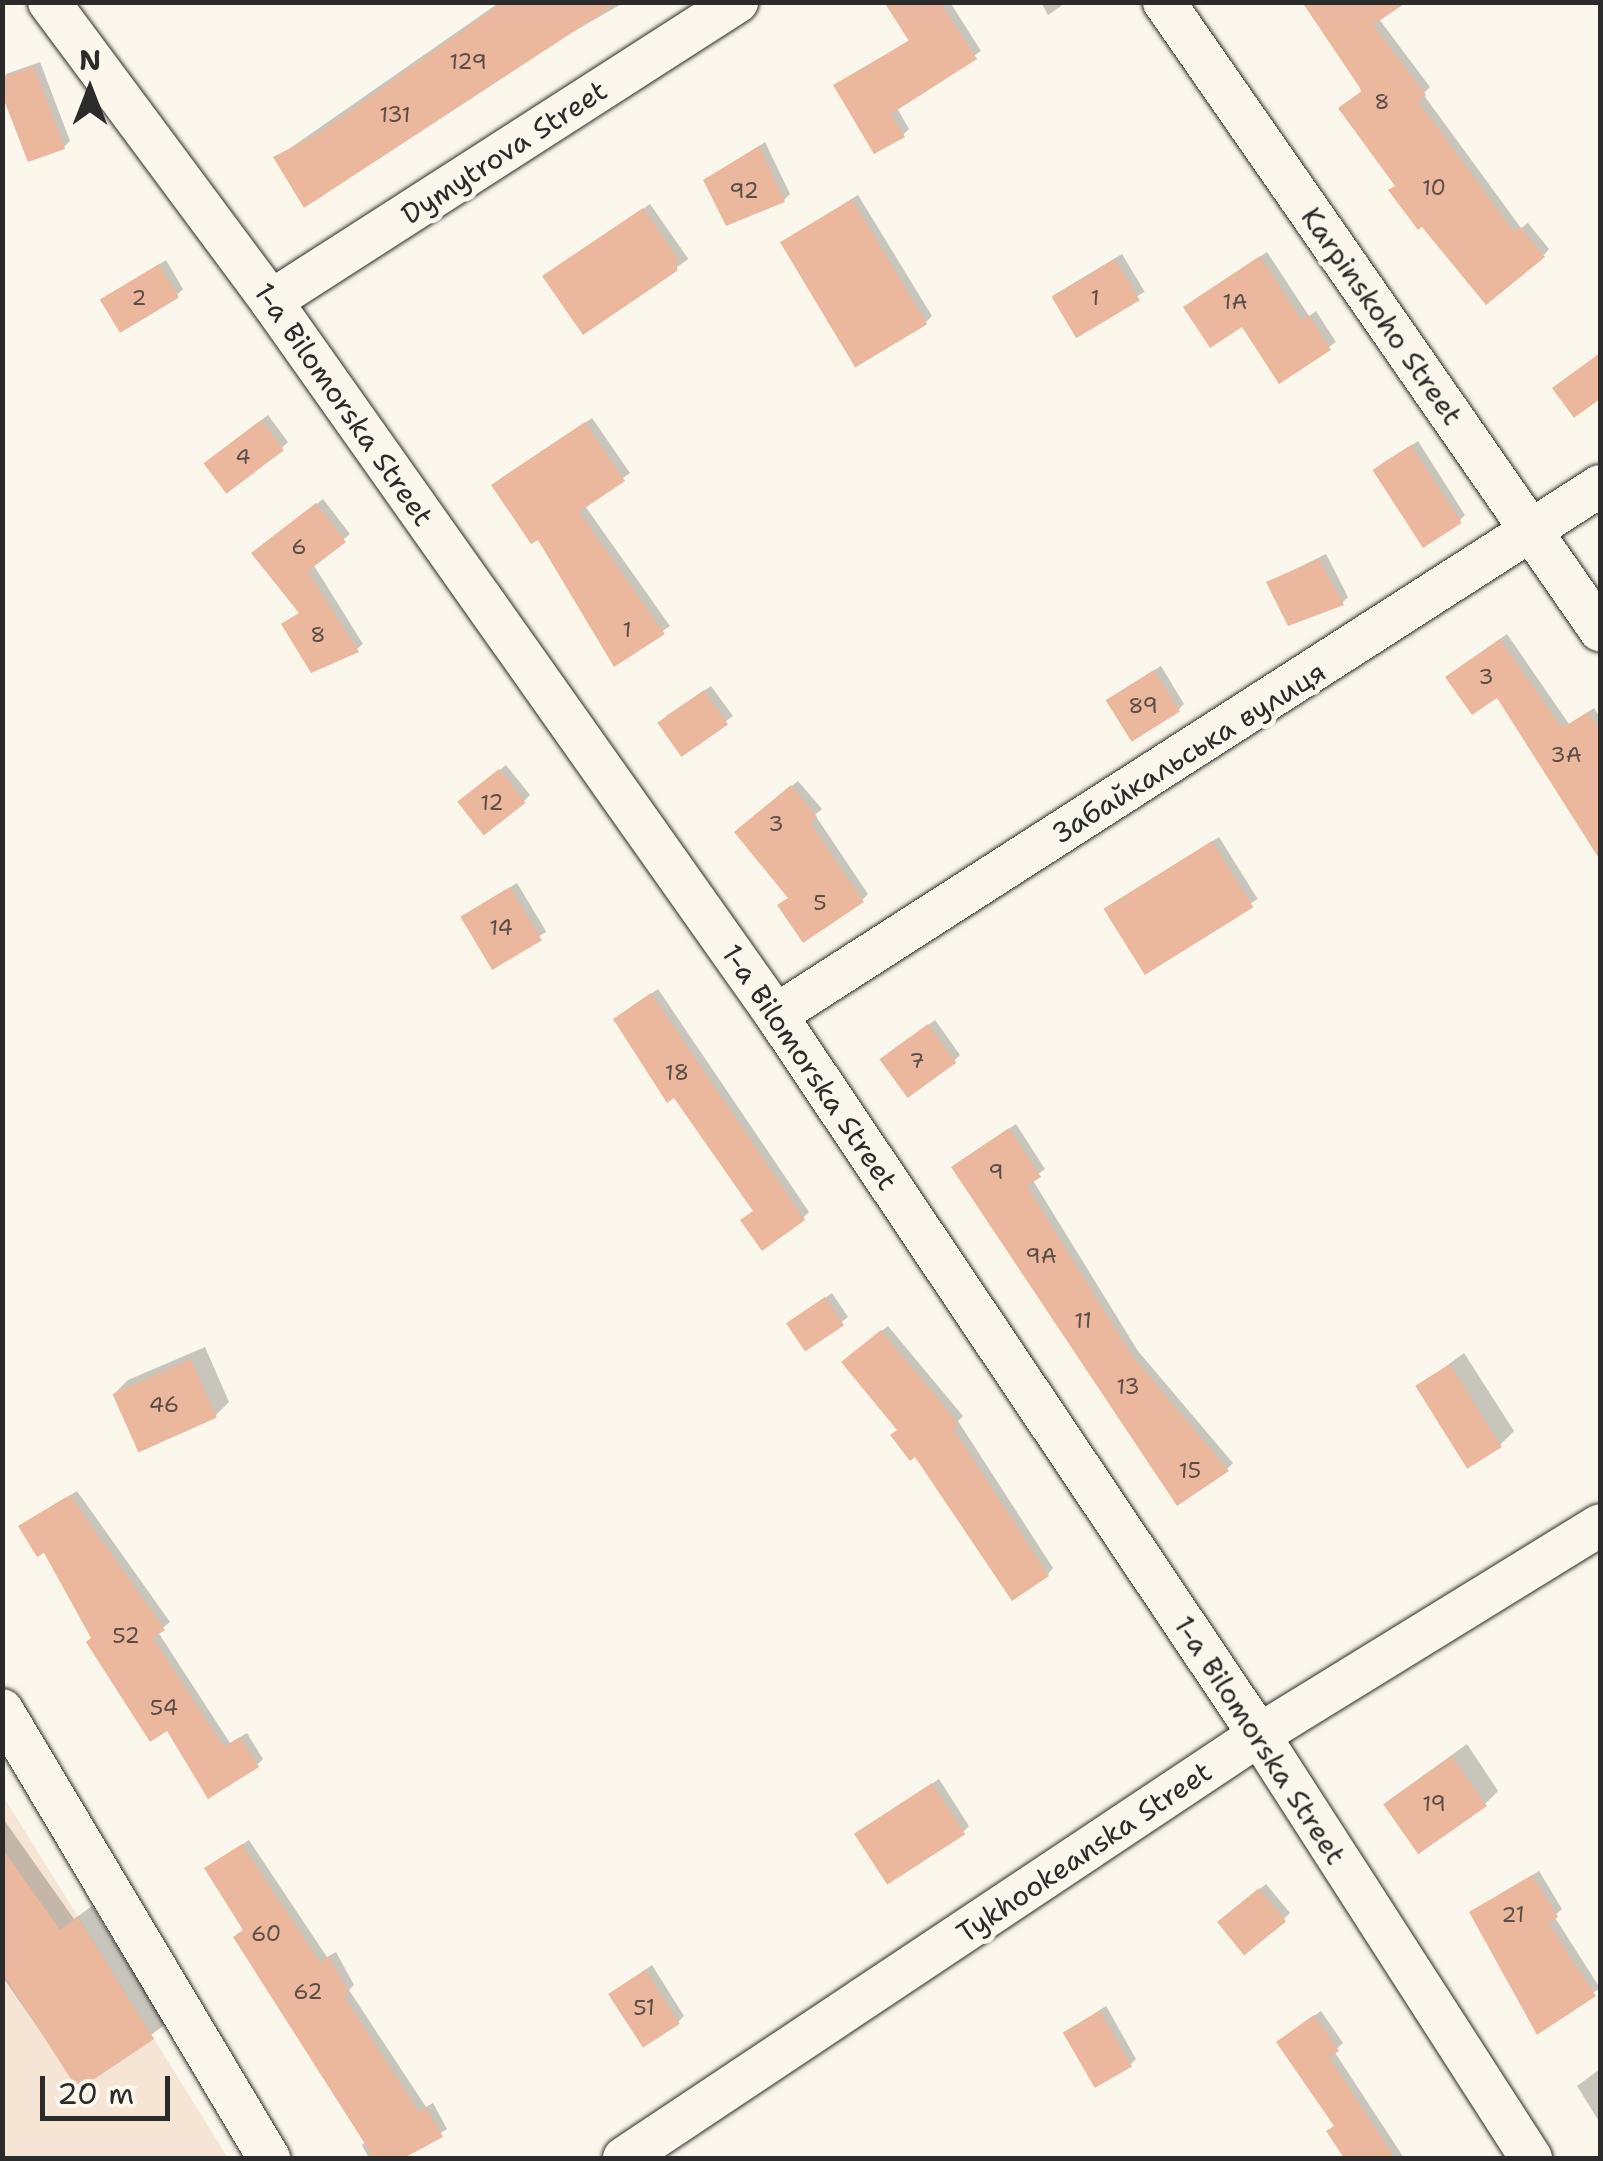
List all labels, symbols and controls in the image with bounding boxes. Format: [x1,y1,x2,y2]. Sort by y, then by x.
north arrow [40,40,140,140]
text: N [79,41,101,79]
house number: 129 [449,49,487,75]
street label: Dymytrova Street [395,73,613,231]
house number: 8 [1374,89,1390,115]
house number: 131 [379,102,411,128]
house number: 10 [1422,175,1446,201]
house number: 92 [729,178,759,204]
street label: Karpinskoho Street [1294,201,1470,431]
street label: 1-a Bilomorska Street [247,276,441,532]
house number: 2 [131,285,147,311]
house number: 1 [1090,285,1100,311]
house number: 1А [1222,289,1248,315]
house number: 4 [235,444,251,470]
house number: 6 [291,534,307,560]
house number: 1 [622,617,632,643]
house number: 8 [310,622,326,648]
street label: Забайкальська вулиця [1047,654,1331,850]
house number: 3 [1478,664,1494,690]
house number: 89 [1128,693,1158,719]
house number: 3А [1550,742,1582,768]
house number: 12 [480,790,504,816]
house number: 3 [768,811,784,837]
house number: 5 [813,890,827,916]
house number: 14 [489,915,513,941]
street label: 1-a Bilomorska Street [715,938,905,1196]
house number: 7 [909,1048,925,1074]
house number: 18 [665,1060,689,1086]
house number: 9 [988,1159,1004,1185]
house number: 9А [1025,1243,1057,1269]
house number: 11 [1074,1308,1092,1334]
house number: 13 [1116,1374,1140,1400]
house number: 46 [149,1392,179,1418]
house number: 15 [1179,1458,1201,1484]
street label: 1-a Bilomorska Street [1167,1610,1353,1870]
house number: 52 [112,1623,140,1649]
house number: 54 [150,1695,178,1721]
street label: Tykhookeanska Street [950,1754,1218,1950]
house number: 19 [1422,1791,1446,1817]
house number: 21 [1501,1902,1525,1928]
house number: 60 [251,1921,281,1947]
house number: 62 [293,1979,323,2005]
house number: 51 [633,1995,655,2021]
scale bar [45,2056,175,2118]
text: 20 m [57,2073,134,2114]

